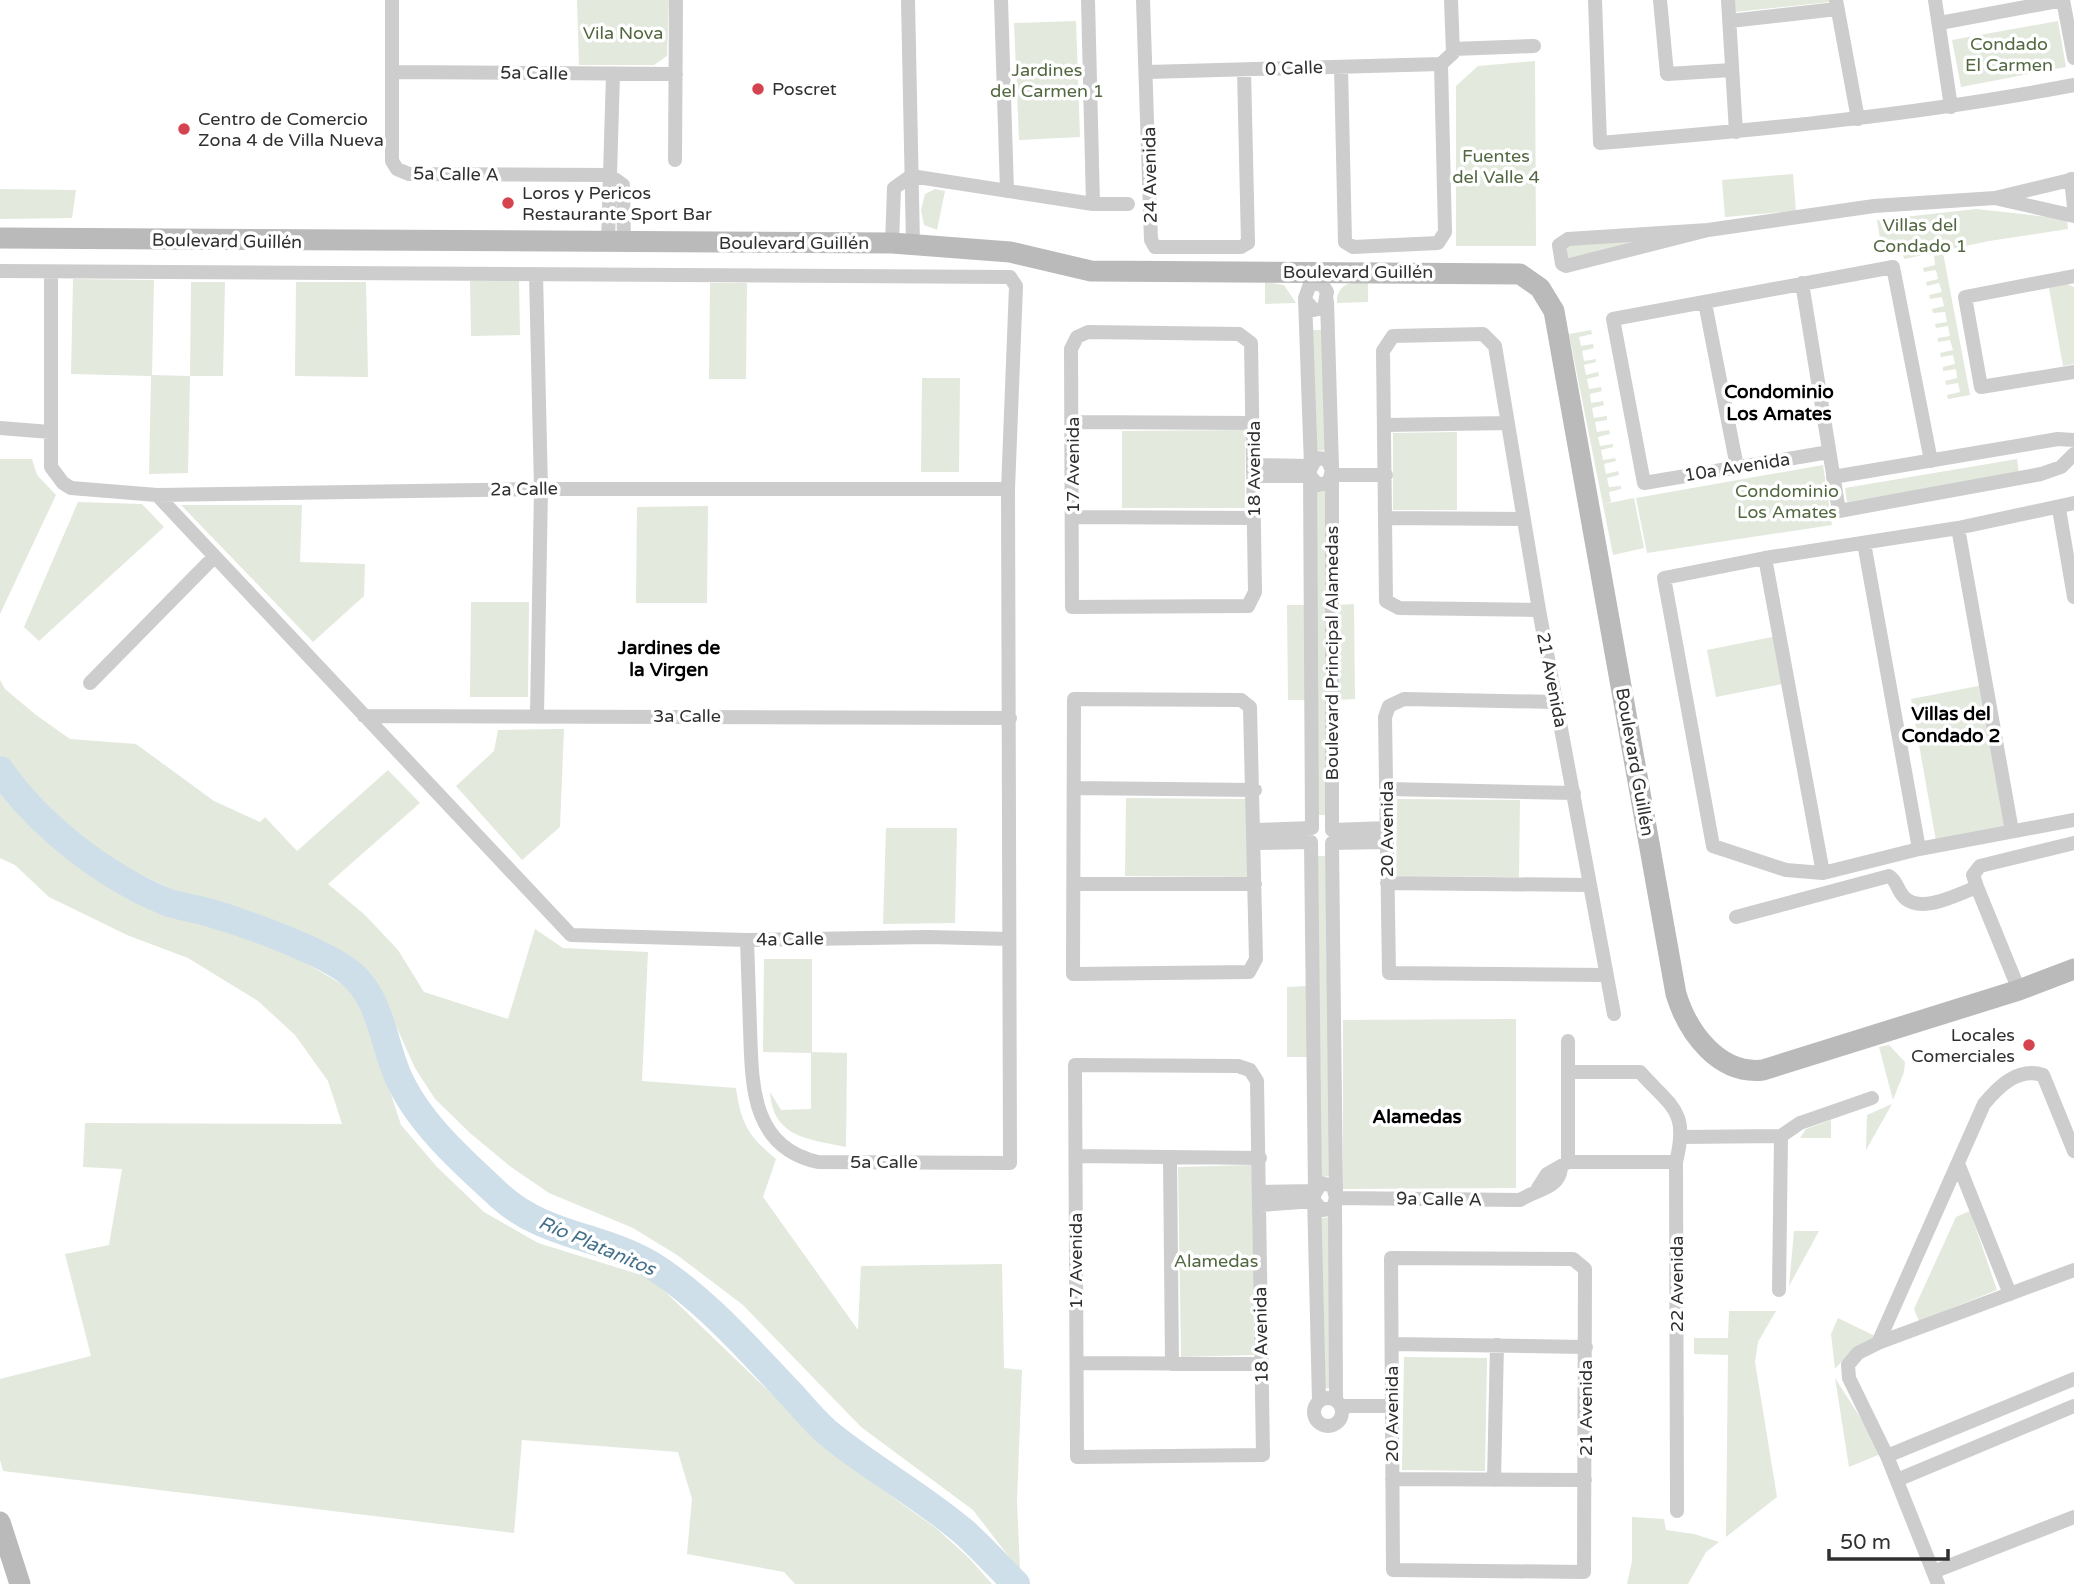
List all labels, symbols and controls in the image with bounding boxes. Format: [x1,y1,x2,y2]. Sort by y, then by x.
park label: Vila Nova [583,22,663,44]
park label: Condado El Carmen [1965,33,2053,76]
street label: 0 Calle [1265,56,1323,80]
park label: Jardines del Carmen 1 [990,59,1104,102]
street label: 5a Calle [500,61,568,85]
place label: Poscret [772,78,837,100]
marker: Poscret [750,81,766,97]
place label: Centro de Comercio Zona 4 de Villa Nueva [198,108,384,151]
marker: Centro de Comercio Zona 4 de Villa Nueva [176,121,192,137]
street label: 24 Avenida [1138,127,1162,223]
park label: Fuentes del Valle 4 [1452,145,1540,188]
street label: 5a Calle A [413,162,499,186]
place label: Loros y Pericos Restaurante Sport Bar [522,182,712,225]
marker: Loros y Pericos Restaurante Sport Bar [500,195,516,211]
park label: Villas del Condado 1 [1873,214,1967,257]
street label: Boulevard Guillén [152,229,302,253]
street label: Boulevard Guillén [719,232,869,254]
street label: Boulevard Guillén [1283,261,1433,283]
district label: Condominio Los Amates [1724,381,1834,425]
street label: 17 Avenida [1062,417,1084,513]
street label: 18 Avenida [1243,421,1265,517]
street label: 10a Avenida [1683,448,1791,486]
street label: 2a Calle [490,477,558,501]
park label: Condominio Los Amates [1735,480,1839,523]
street label: Boulevard Principal Alamedas [1321,526,1343,780]
street label: 21 Avenida [1532,630,1572,730]
district label: Jardines de la Virgen [617,637,720,682]
street label: Boulevard Guillén [1611,686,1659,838]
district label: Villas del Condado 2 [1901,703,2001,747]
street label: 3a Calle [653,705,721,727]
street label: 20 Avenida [1376,781,1398,877]
street label: 4a Calle [756,927,824,951]
place label: Locales Comerciales [1911,1024,2015,1067]
marker: Locales Comerciales [2021,1037,2037,1053]
district label: Alamedas [1372,1106,1462,1128]
street label: 5a Calle [850,1151,918,1173]
street label: 9a Calle A [1396,1187,1482,1211]
water label: Río Platanitos [535,1212,660,1281]
street label: 17 Avenida [1065,1213,1087,1309]
street label: 22 Avenida [1666,1236,1688,1332]
park label: Alamedas [1174,1250,1258,1272]
street label: 18 Avenida [1249,1287,1273,1383]
street label: 21 Avenida [1575,1360,1597,1456]
street label: 20 Avenida [1381,1366,1403,1462]
scale bar [1829,1518,1948,1562]
text: 50 m [1840,1530,1891,1555]

